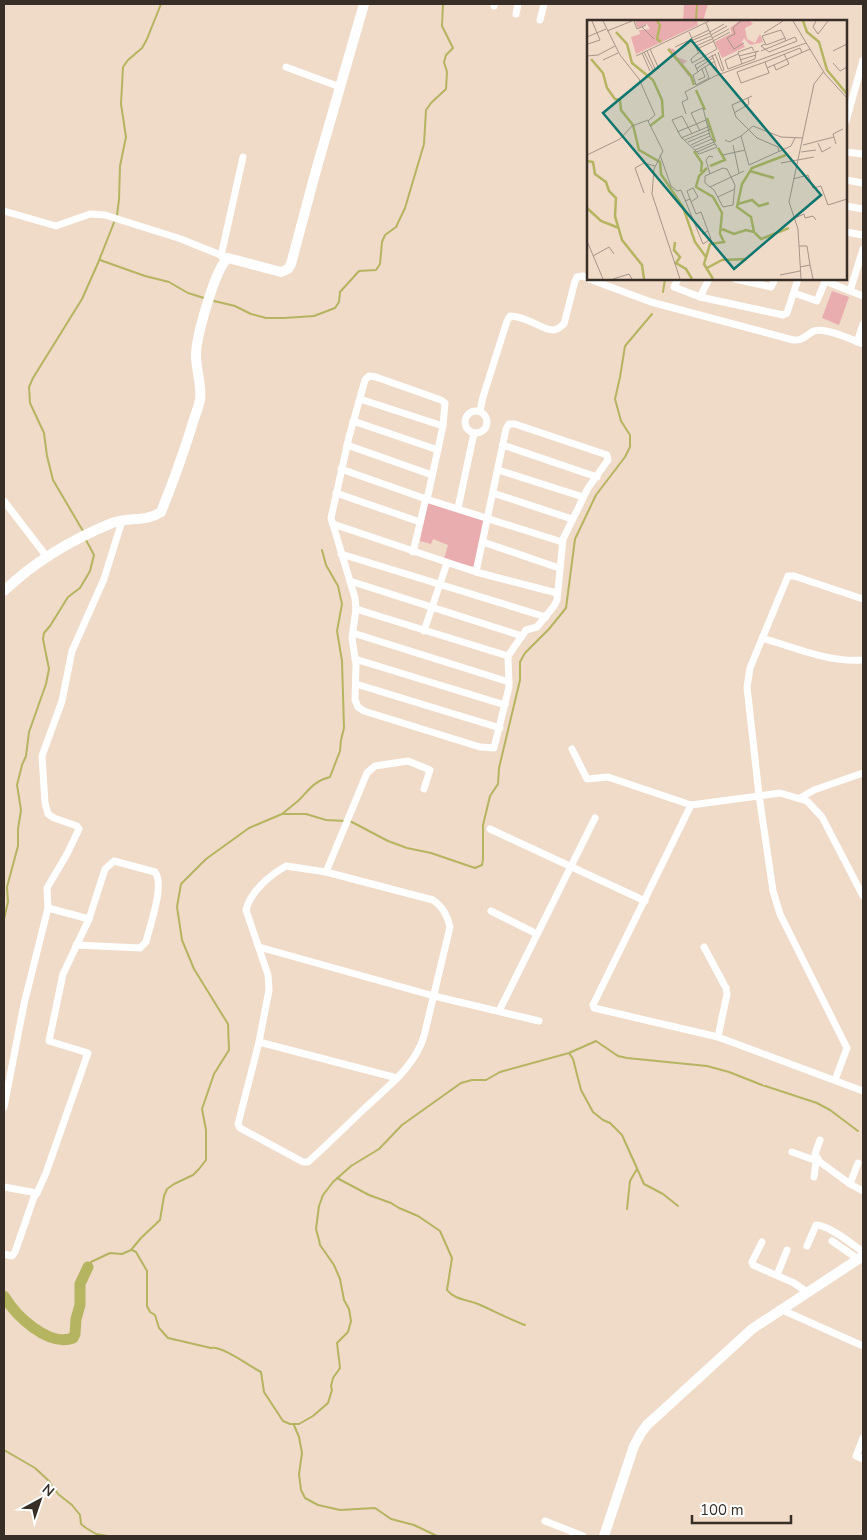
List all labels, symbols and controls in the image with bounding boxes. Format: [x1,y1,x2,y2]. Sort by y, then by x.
inset map [587,20,847,280]
north arrow [15,1475,65,1525]
text: N [38,1480,58,1501]
scale bar [692,1492,791,1524]
text: 100 m [700,1500,744,1520]

